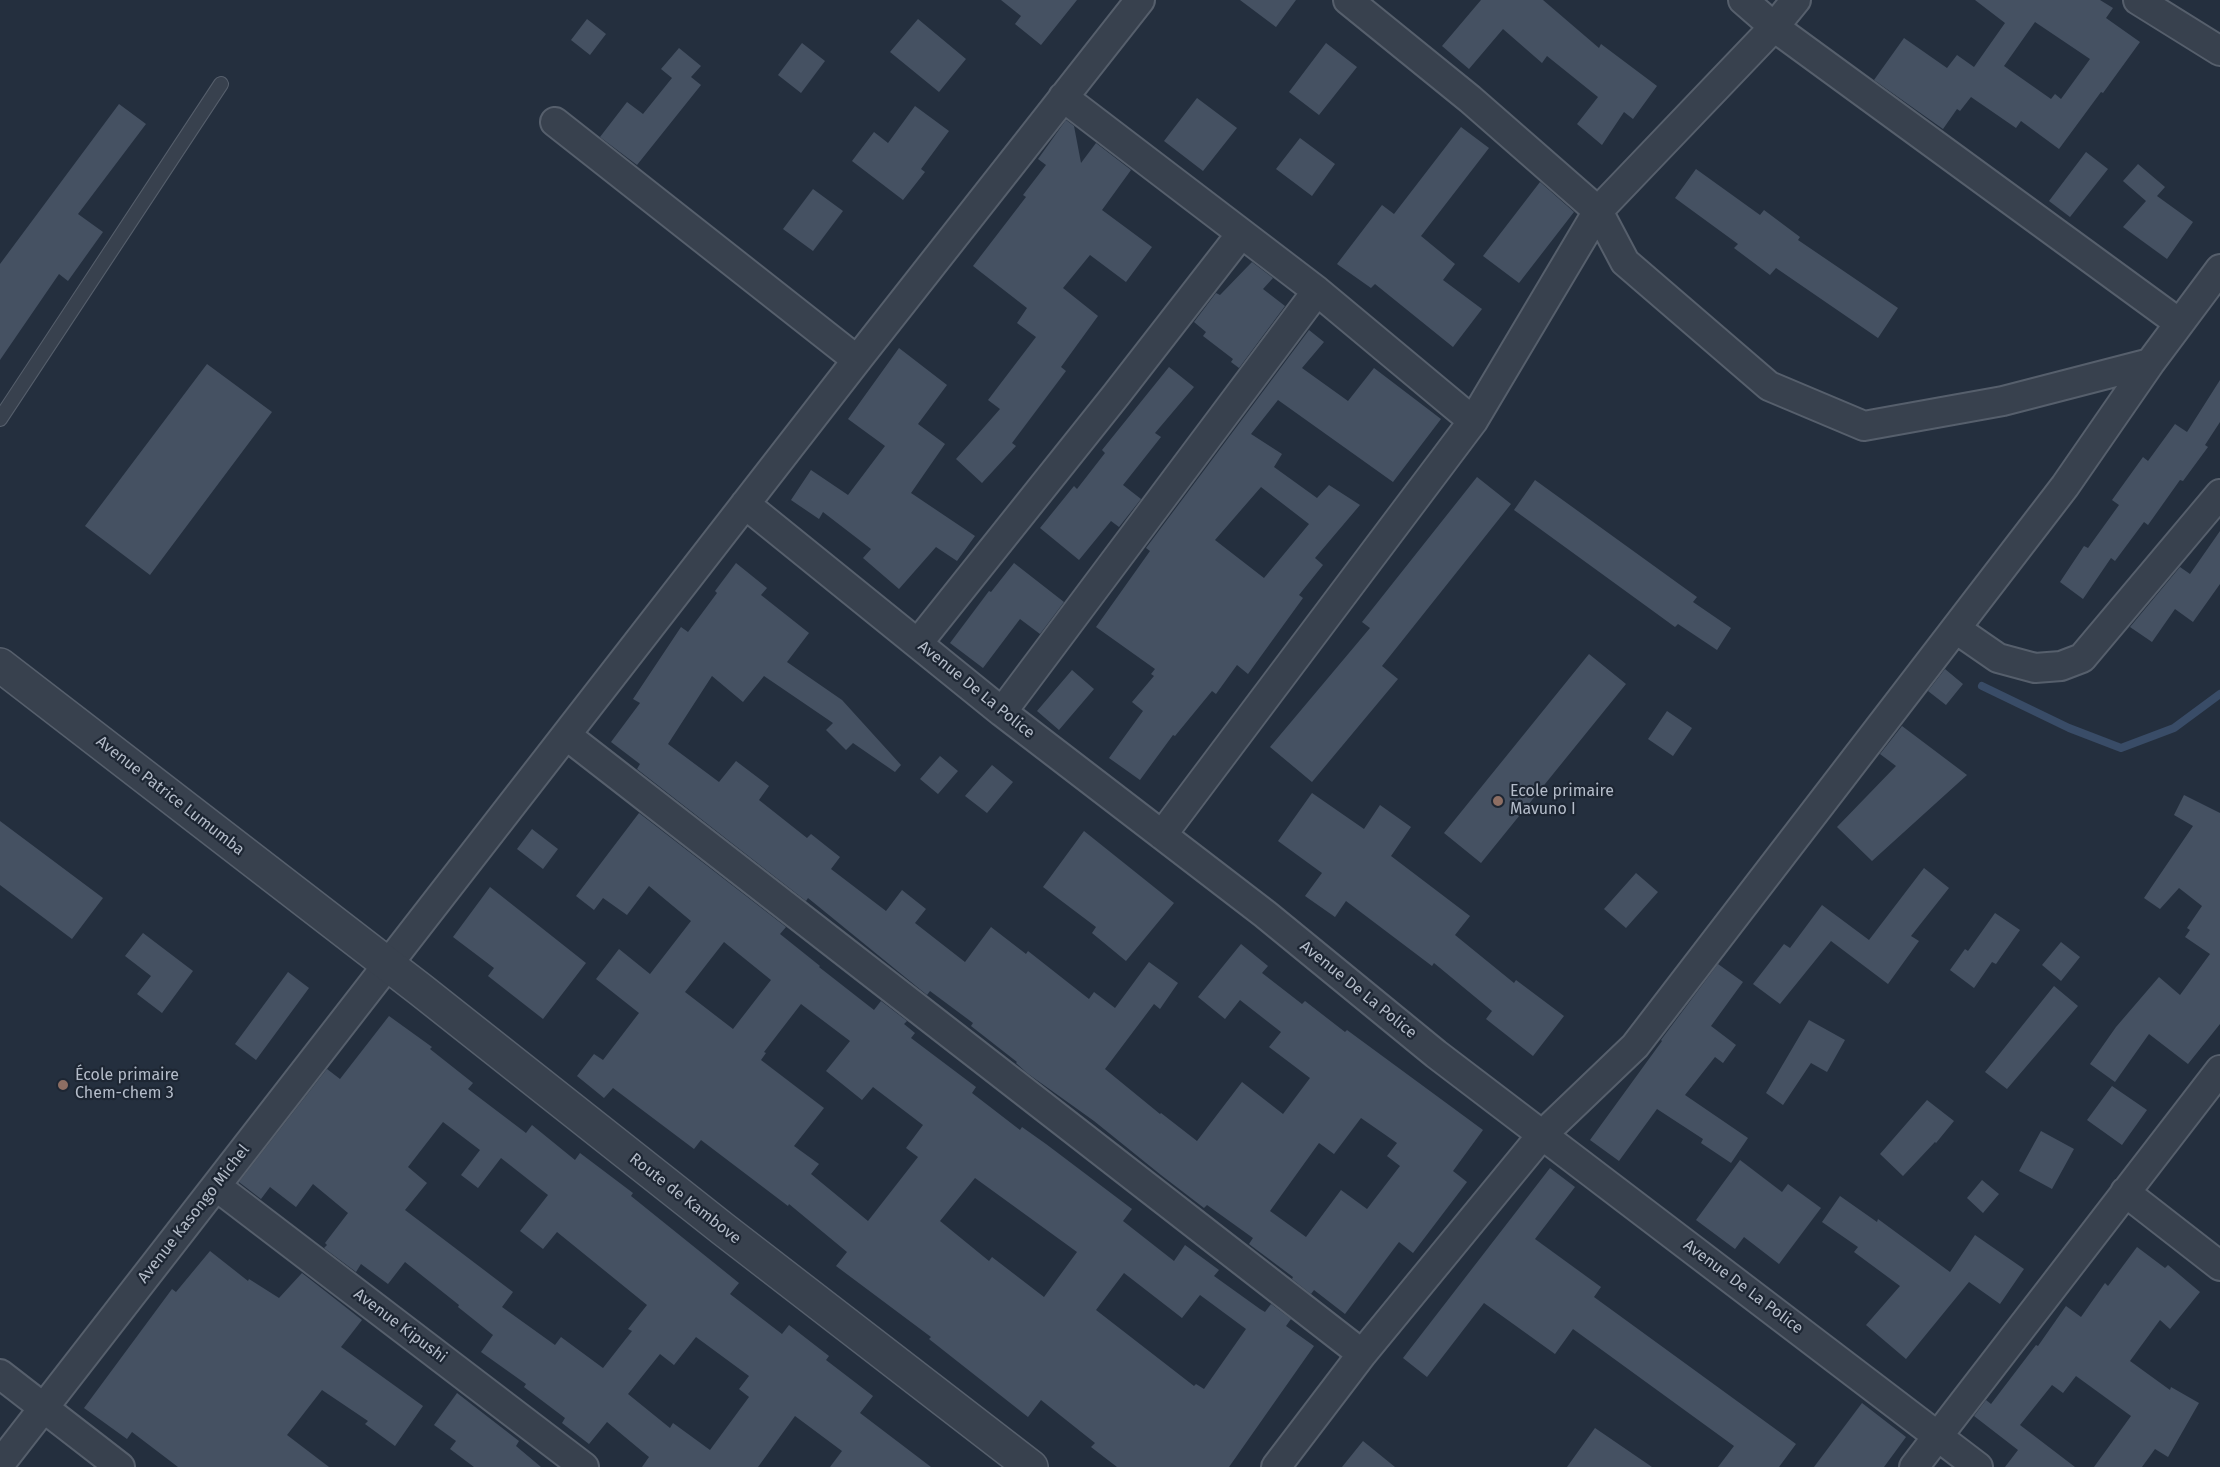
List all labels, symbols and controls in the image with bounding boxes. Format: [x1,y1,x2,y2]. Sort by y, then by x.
street label: Avenue De La Police [914,637,1038,743]
street label: Avenue Patrice Lumumba [92,732,248,860]
place label: Ecole primaire Mavuno I [1510,782,1614,820]
marker: Ecole primaire Mavuno I [1491,794,1505,808]
street label: Avenue De La Police [1296,937,1420,1043]
place label: École primaire Chem-chem 3 [75,1066,179,1104]
marker: École primaire Chem-chem 3 [56,1078,70,1092]
street label: Avenue Kasongo Michel [134,1141,254,1287]
street label: Route de Kambove [625,1150,745,1248]
street label: Avenue De La Police [1679,1236,1807,1338]
street label: Avenue Kipushi [350,1285,450,1367]

